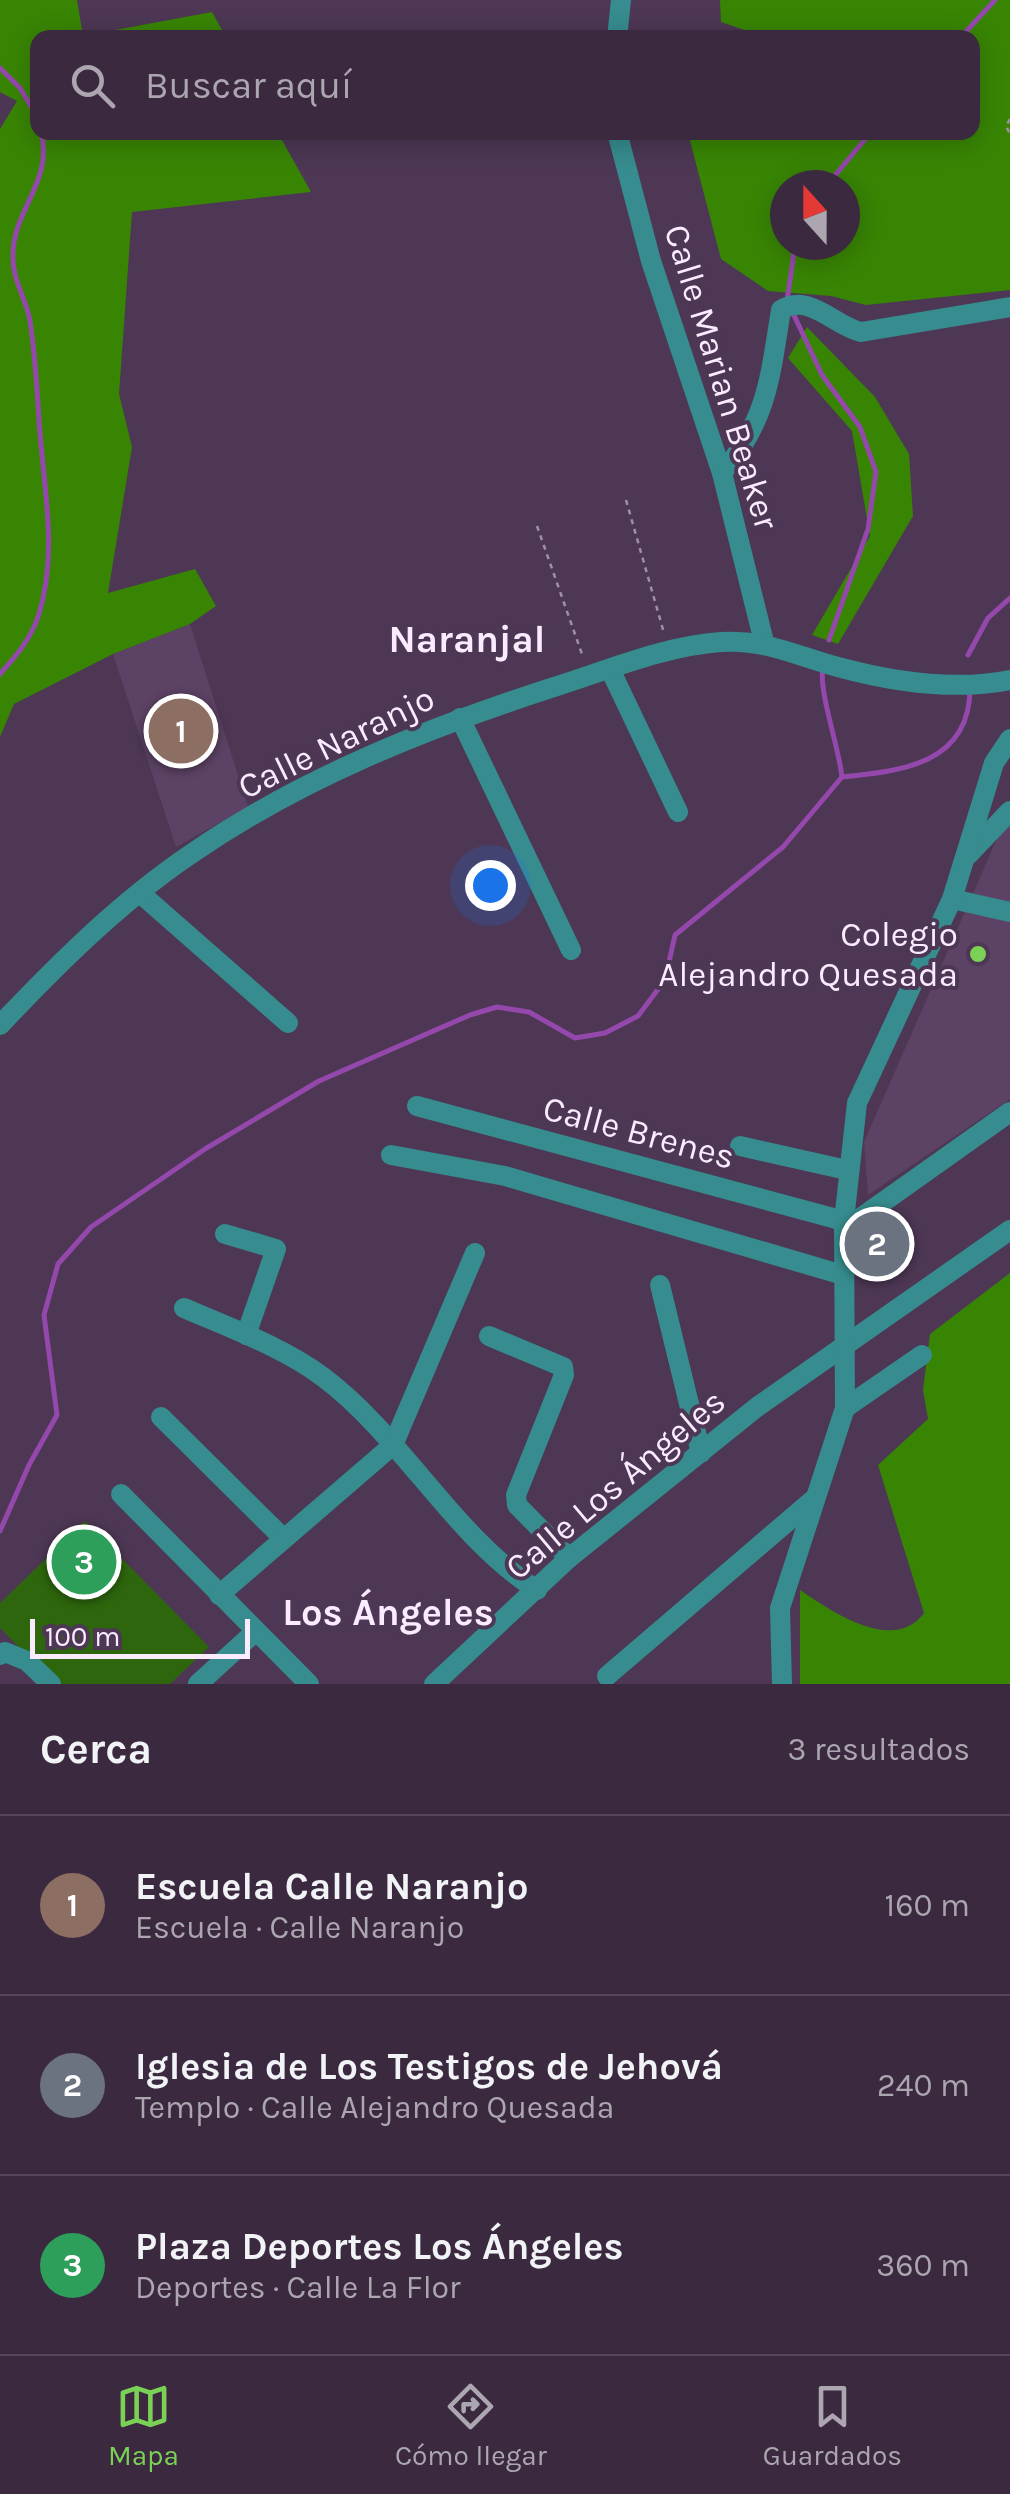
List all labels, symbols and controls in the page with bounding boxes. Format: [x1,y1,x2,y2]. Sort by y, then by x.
search box [30,30,980,140]
icon: search [65,58,120,113]
text: Buscar aquí [145,63,352,108]
north arrow [770,170,860,260]
street label: Calle Marian Beaker [656,220,788,535]
district label: Naranjal [389,617,545,662]
street label: Calle Naranjo [232,677,441,808]
pin: 1 [148,694,214,768]
your location [465,860,516,911]
place label: Colegio Alejandro Quesada [658,914,958,995]
marker: Colegio Alejandro Quesada [967,943,989,965]
street label: Calle Brenes [539,1087,739,1178]
pin: 2 [844,1206,910,1282]
street label: Calle Los Ángeles [497,1381,733,1588]
pin: 3 [52,1524,116,1600]
district label: Los Ángeles [282,1588,494,1635]
scale bar [30,1614,250,1658]
text: 100 m [45,1620,120,1653]
text: Cerca [40,1724,152,1774]
text: 3 resultados [787,1731,970,1768]
text: Escuela Calle Naranjo [135,1864,529,1909]
text: 1 [67,1887,78,1924]
text: 160 m [885,1887,970,1924]
text: Escuela · Calle Naranjo [135,1909,464,1946]
text: Iglesia de Los Testigos de Jehová [135,2044,723,2089]
text: 2 [63,2067,82,2104]
text: 240 m [877,2067,970,2104]
text: Templo · Calle Alejandro Quesada [135,2089,614,2126]
text: Plaza Deportes Los Ángeles [135,2224,624,2269]
text: 3 [63,2247,82,2284]
text: 360 m [876,2247,970,2284]
text: Deportes · Calle La Flor [135,2269,461,2306]
tab: Mapa [108,2379,179,2472]
tab: Cómo llegar [395,2379,547,2472]
tab: Guardados [763,2379,902,2472]

